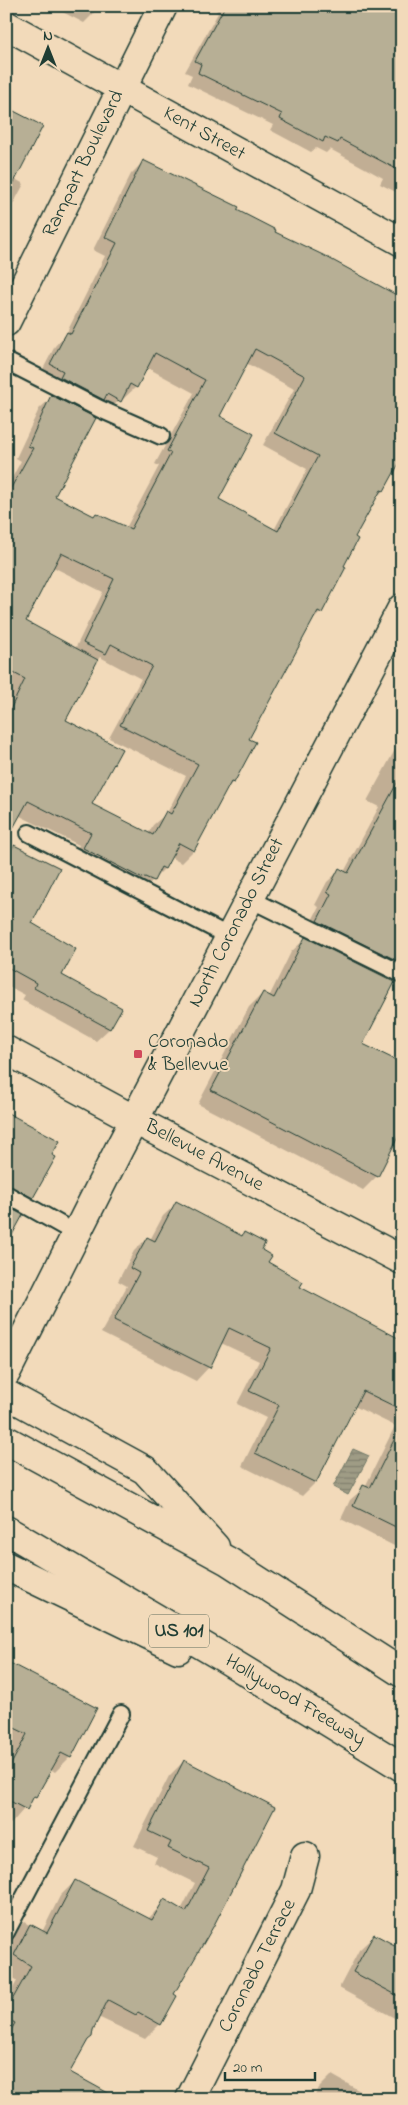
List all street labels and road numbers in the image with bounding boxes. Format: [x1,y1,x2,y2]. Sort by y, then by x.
street label: Rampart Boulevard [36,86,132,242]
street label: Kent Street [157,99,251,169]
street label: North Coronado Street [182,833,292,1013]
street label: Bellevue Avenue [138,1112,269,1200]
road number: US 101 [149,1614,209,1648]
street label: Hollywood Freeway [219,1647,371,1755]
street label: Coronado Terrace [212,1894,304,2038]

